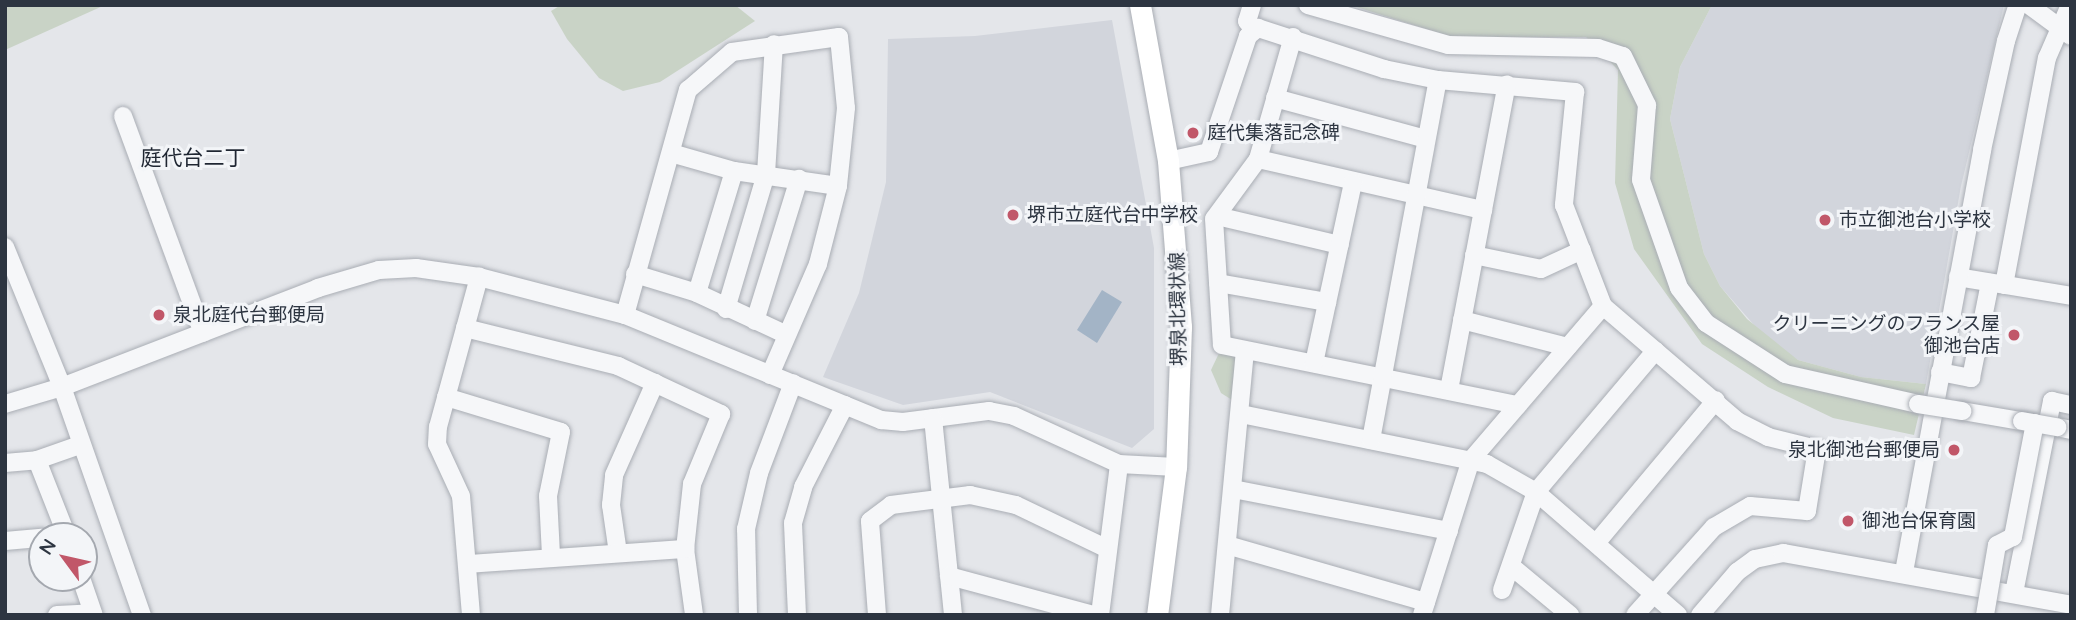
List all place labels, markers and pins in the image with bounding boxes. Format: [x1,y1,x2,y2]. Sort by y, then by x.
place label: 庭代集落記念碑 [1207,122,1340,144]
marker: 庭代集落記念碑 [1185,125,1201,141]
place label: 堺市立庭代台中学校 [1027,204,1198,226]
marker: 堺市立庭代台中学校 [1005,207,1021,223]
place label: 市立御池台小学校 [1839,209,1991,231]
marker: 市立御池台小学校 [1817,212,1833,228]
place label: 泉北庭代台郵便局 [173,304,325,326]
marker: 泉北庭代台郵便局 [151,307,167,323]
place label: クリーニングのフランス屋 御池台店 [1772,313,2000,357]
marker: クリーニングのフランス屋 御池台店 [2006,327,2022,343]
place label: 泉北御池台郵便局 [1788,439,1940,461]
marker: 泉北御池台郵便局 [1946,442,1962,458]
place label: 御池台保育園 [1862,510,1976,532]
marker: 御池台保育園 [1840,513,1856,529]

